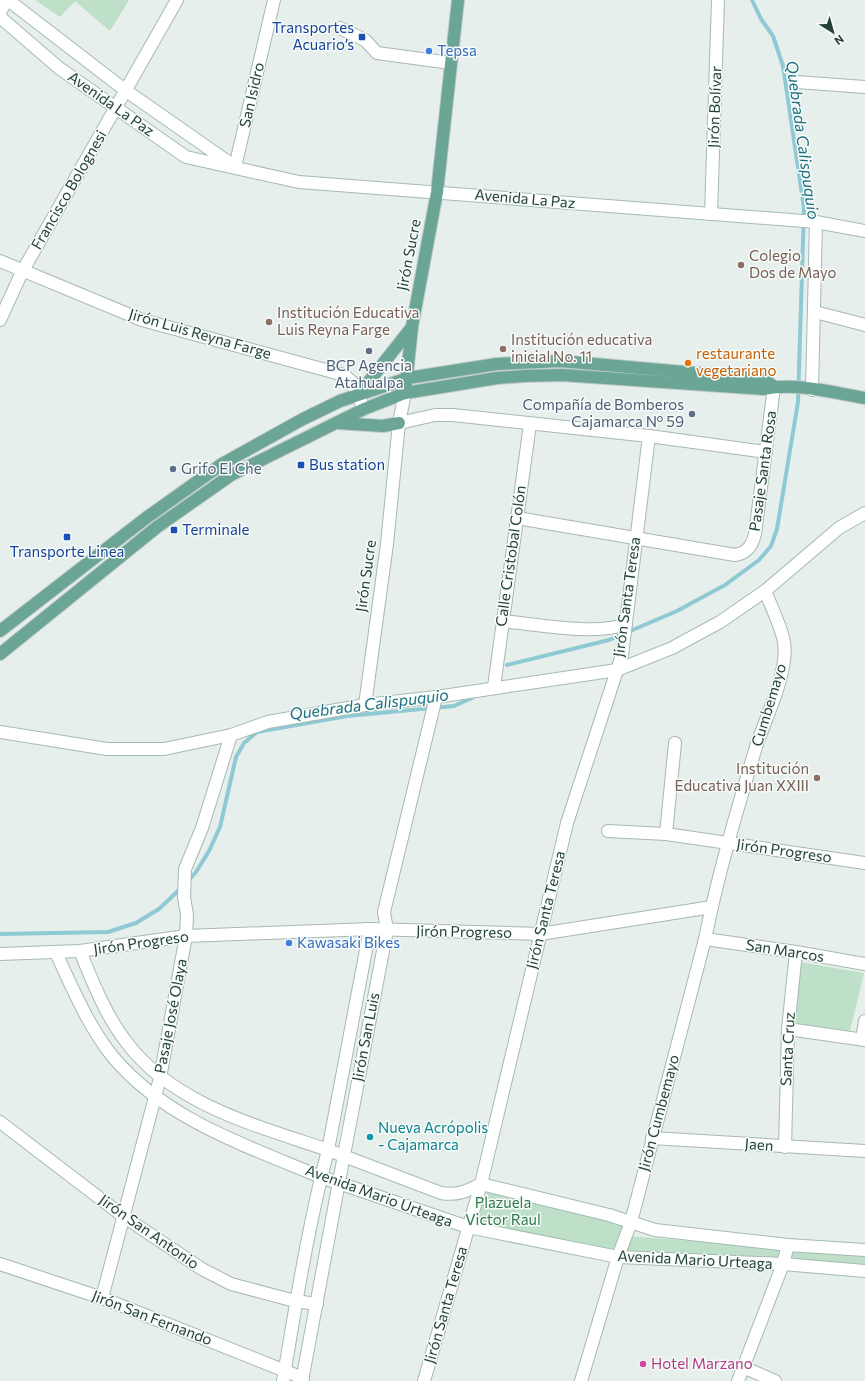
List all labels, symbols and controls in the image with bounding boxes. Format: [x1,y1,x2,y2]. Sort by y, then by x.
north arrow [813,12,853,52]
place label: Transportes Acuario’s [272,18,354,53]
marker: Transportes Acuario’s [357,32,367,42]
text: N [832,33,847,48]
place label: Tepsa [437,41,477,59]
marker: Tepsa [424,46,434,56]
water label: Quebrada Calispuquio [783,59,824,221]
street label: San Isidro [235,60,267,129]
street label: Jirón Bolívar [704,66,724,148]
street label: Avenida La Paz [65,67,158,140]
street label: Francisco Bolognesi [27,127,110,252]
street label: Avenida La Paz [474,185,576,211]
street label: Jirón Sucre [392,217,424,292]
place label: Colegio Dos de Mayo [749,246,836,281]
marker: Colegio Dos de Mayo [736,260,746,270]
place label: Institución Educativa Luis Reyna Farge [277,303,419,338]
street label: Jirón Luis Reyna Farge [127,304,274,362]
marker: Institución Educativa Luis Reyna Farge [264,317,274,327]
place label: Institución educativa inicial No. 11 [511,330,652,365]
marker: Institución educativa inicial No. 11 [498,344,508,354]
place label: restaurante vegetariano [696,344,776,379]
marker: BCP Agencia Atahualpa [364,346,374,356]
place label: BCP Agencia Atahualpa [326,356,412,391]
marker: restaurante vegetariano [683,358,693,368]
place label: Compañía de Bomberos Cajamarca Nº 59 [522,395,684,430]
marker: Compañía de Bomberos Cajamarca Nº 59 [687,409,697,419]
street label: Pasaje Santa Rosa [745,409,779,532]
place label: Bus station [309,455,385,473]
place label: Grifo El Che [181,459,262,477]
marker: Bus station [296,460,306,470]
marker: Grifo El Che [168,464,178,474]
street label: Calle Cristobal Colón [491,484,529,628]
place label: Terminale [182,520,250,538]
marker: Terminale [169,525,179,535]
marker: Transporte Linea [62,532,72,542]
street label: Jirón Santa Teresa [609,536,643,658]
street label: Jirón Sucre [351,539,379,613]
place label: Transporte Linea [10,542,124,560]
street label: Cumbemayo [747,661,789,748]
water label: Quebrada Calispuquio [288,684,450,723]
place label: Institución Educativa Juan XXIII [675,759,809,794]
marker: Institución Educativa Juan XXIII [812,773,822,783]
street label: Jirón Progreso [735,834,833,866]
street label: Jirón Santa Teresa [522,849,568,971]
street label: Jirón Progreso [416,921,512,941]
street label: Jirón Progreso [92,926,190,958]
place label: Kawasaki Bikes [297,933,400,951]
street label: San Marcos [745,935,826,965]
marker: Kawasaki Bikes [284,938,294,948]
street label: Pasaje José Olaya [150,957,190,1075]
street label: Jirón San Luis [348,991,382,1083]
street label: Santa Cruz [776,1011,798,1086]
street label: Jirón Cumbemayo [634,1052,682,1173]
place label: Nueva Acrópolis - Cajamarca [378,1118,488,1153]
marker: Nueva Acrópolis - Cajamarca [365,1132,375,1142]
street label: Jaen [744,1134,774,1154]
street label: Avenida Mario Urteaga [303,1160,455,1230]
street label: Jirón San Antonio [96,1190,203,1272]
park label: Plazuela Victor Raul [465,1193,541,1228]
street label: Jirón Santa Teresa [420,1244,470,1365]
street label: Avenida Mario Urteaga [617,1246,773,1272]
street label: Jirón San Fernando [90,1286,215,1348]
place label: Hotel Marzano [651,1354,753,1372]
marker: Hotel Marzano [638,1359,648,1369]

